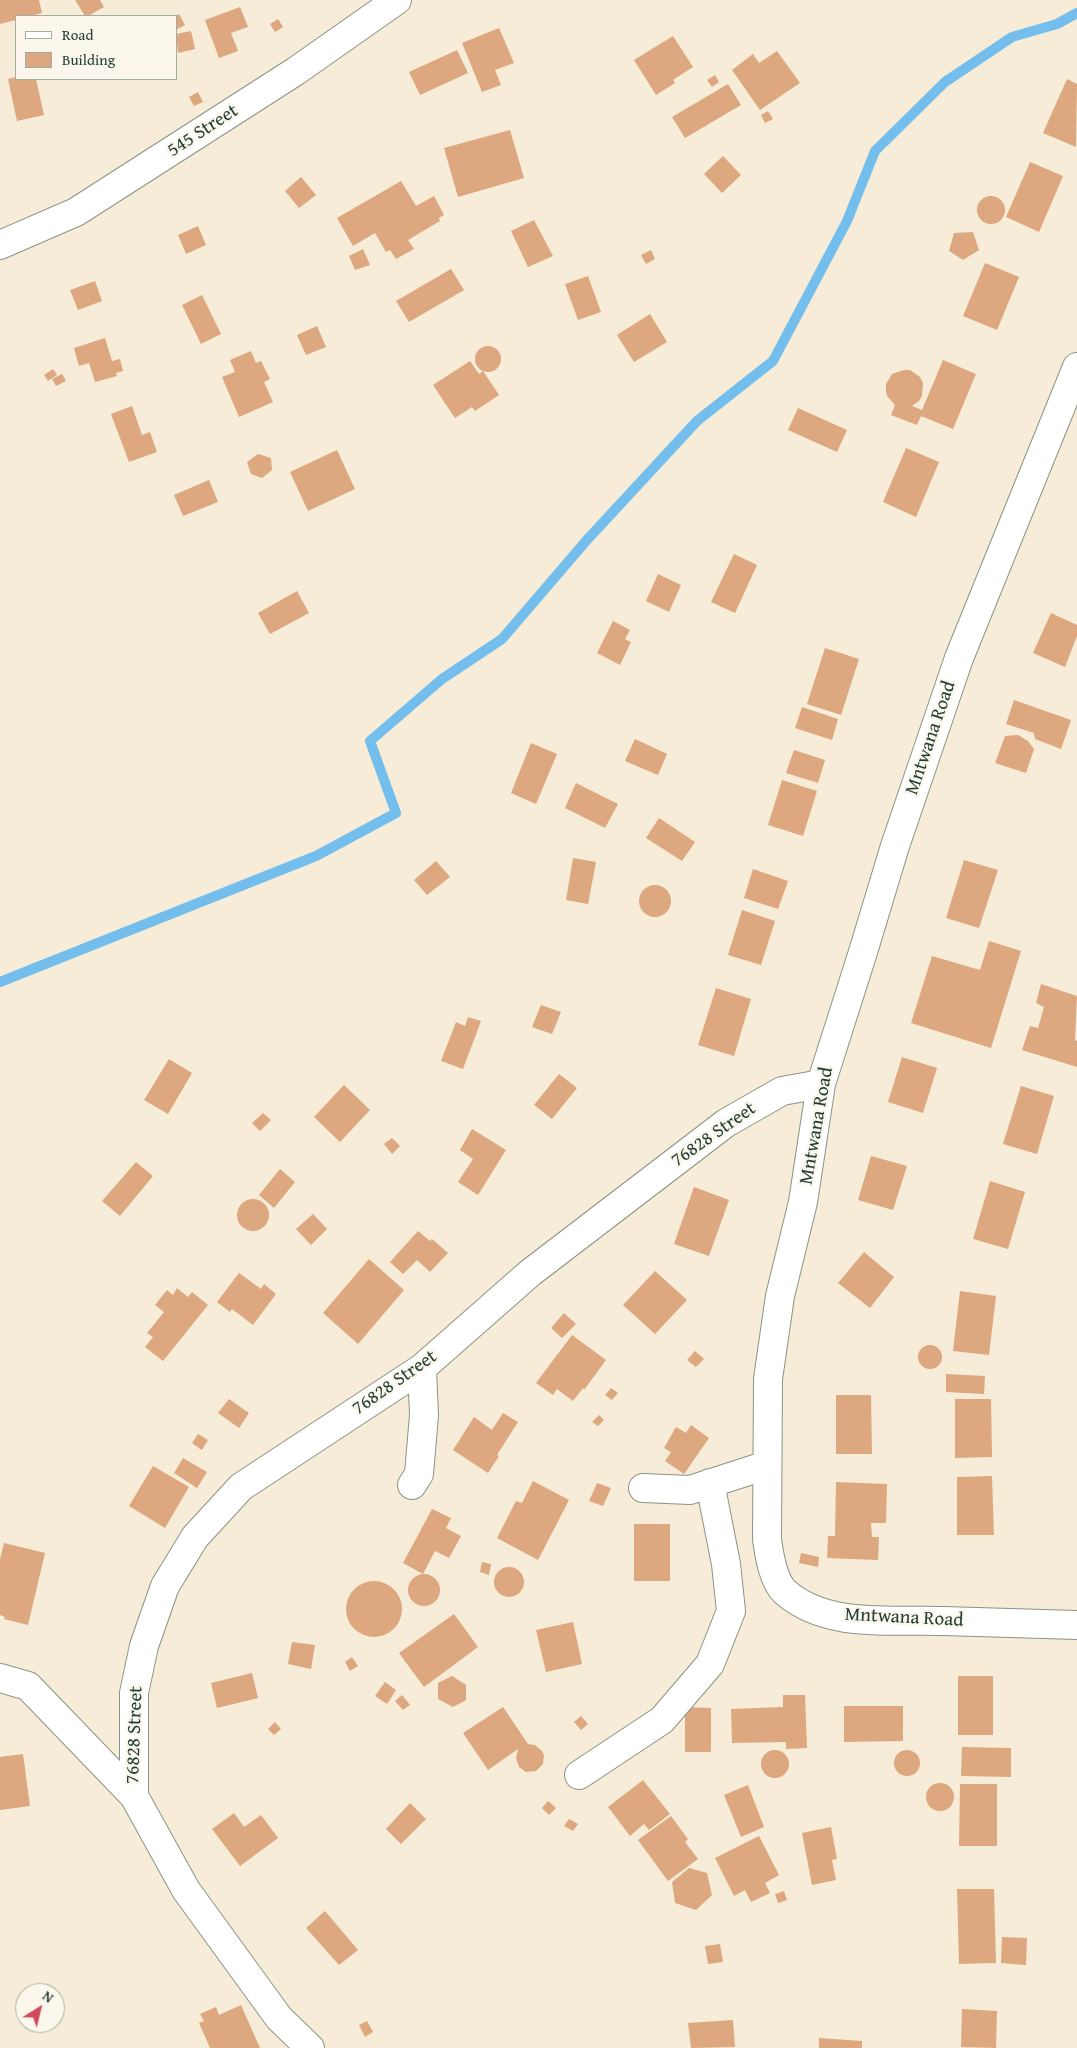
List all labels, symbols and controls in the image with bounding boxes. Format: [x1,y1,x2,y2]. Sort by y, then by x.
legend [15,15,178,80]
text: Road [62,24,93,45]
text: Building [62,49,115,70]
street label: 545 Street [163,100,243,162]
street label: Mntwana Road [901,678,961,798]
street label: Mntwana Road [795,1066,839,1186]
street label: 76828 Street [667,1098,761,1172]
street label: 76828 Street [348,1346,442,1420]
street label: Mntwana Road [844,1604,964,1632]
street label: 76828 Street [122,1686,148,1784]
north arrow [15,1983,65,2033]
text: N [39,1986,58,2008]

